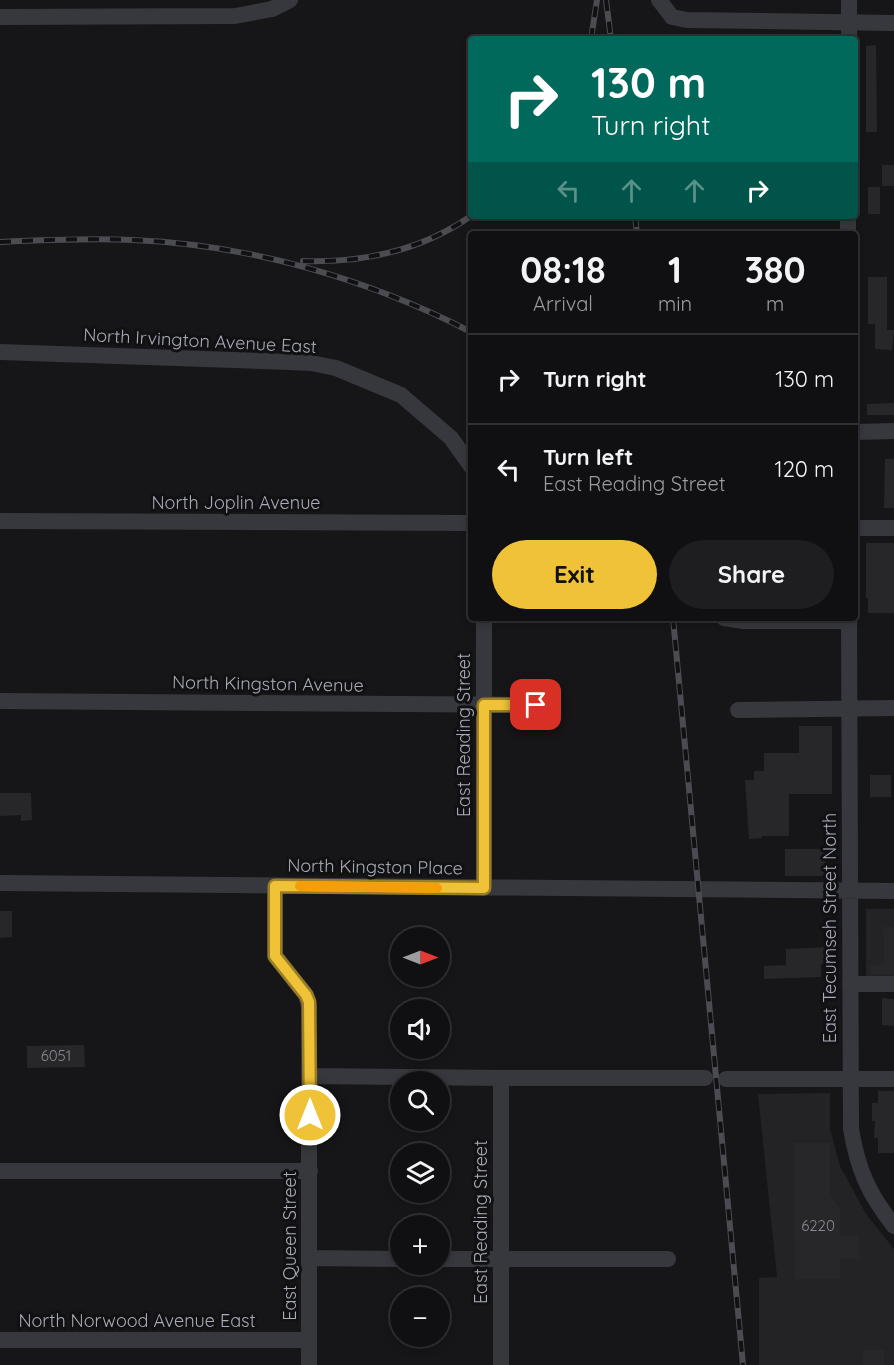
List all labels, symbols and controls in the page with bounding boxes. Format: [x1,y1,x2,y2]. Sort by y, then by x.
text: 130 m [591,56,706,109]
icon: right [492,60,570,138]
text: Turn right [591,108,710,142]
icon: left [552,174,585,207]
icon: ahead [615,174,648,207]
icon: ahead [678,174,711,207]
icon: right [741,174,774,207]
text: 08:18 [520,247,606,292]
text: 1 [668,247,682,292]
text: 380 [744,247,806,292]
text: Arrival [533,291,593,316]
text: min [658,291,692,316]
text: m [766,291,784,316]
street label: North Irvington Avenue East [83,323,317,358]
icon: right [492,363,525,396]
text: Turn right [543,365,647,393]
text: 130 m [775,365,834,393]
text: Turn left [543,443,633,471]
icon: left [492,453,525,486]
text: 120 m [775,455,834,483]
text: East Reading Street [543,471,725,496]
street label: North Joplin Avenue [151,491,321,514]
button: Exit [492,540,657,609]
button: Share [669,540,834,609]
street label: East Reading Street [452,653,475,817]
street label: North Kingston Avenue [172,670,364,697]
pin [510,679,561,730]
icon: arrive [519,688,552,721]
street label: East Tecumseh Street North [818,813,841,1043]
street label: North Kingston Place [287,853,463,880]
north arrow [390,927,450,987]
map controls [390,927,450,1347]
button: sound [390,999,450,1059]
house number: 6051 [41,1046,71,1065]
button: search [390,1071,450,1131]
position arrow [278,1083,342,1147]
street label: East Reading Street [469,1140,492,1304]
button: layers [390,1143,450,1203]
street label: East Queen Street [278,1171,301,1321]
button: + [390,1215,450,1275]
house number: 6220 [801,1216,835,1235]
button: − [390,1287,450,1347]
street label: North Norwood Avenue East [18,1309,256,1332]

